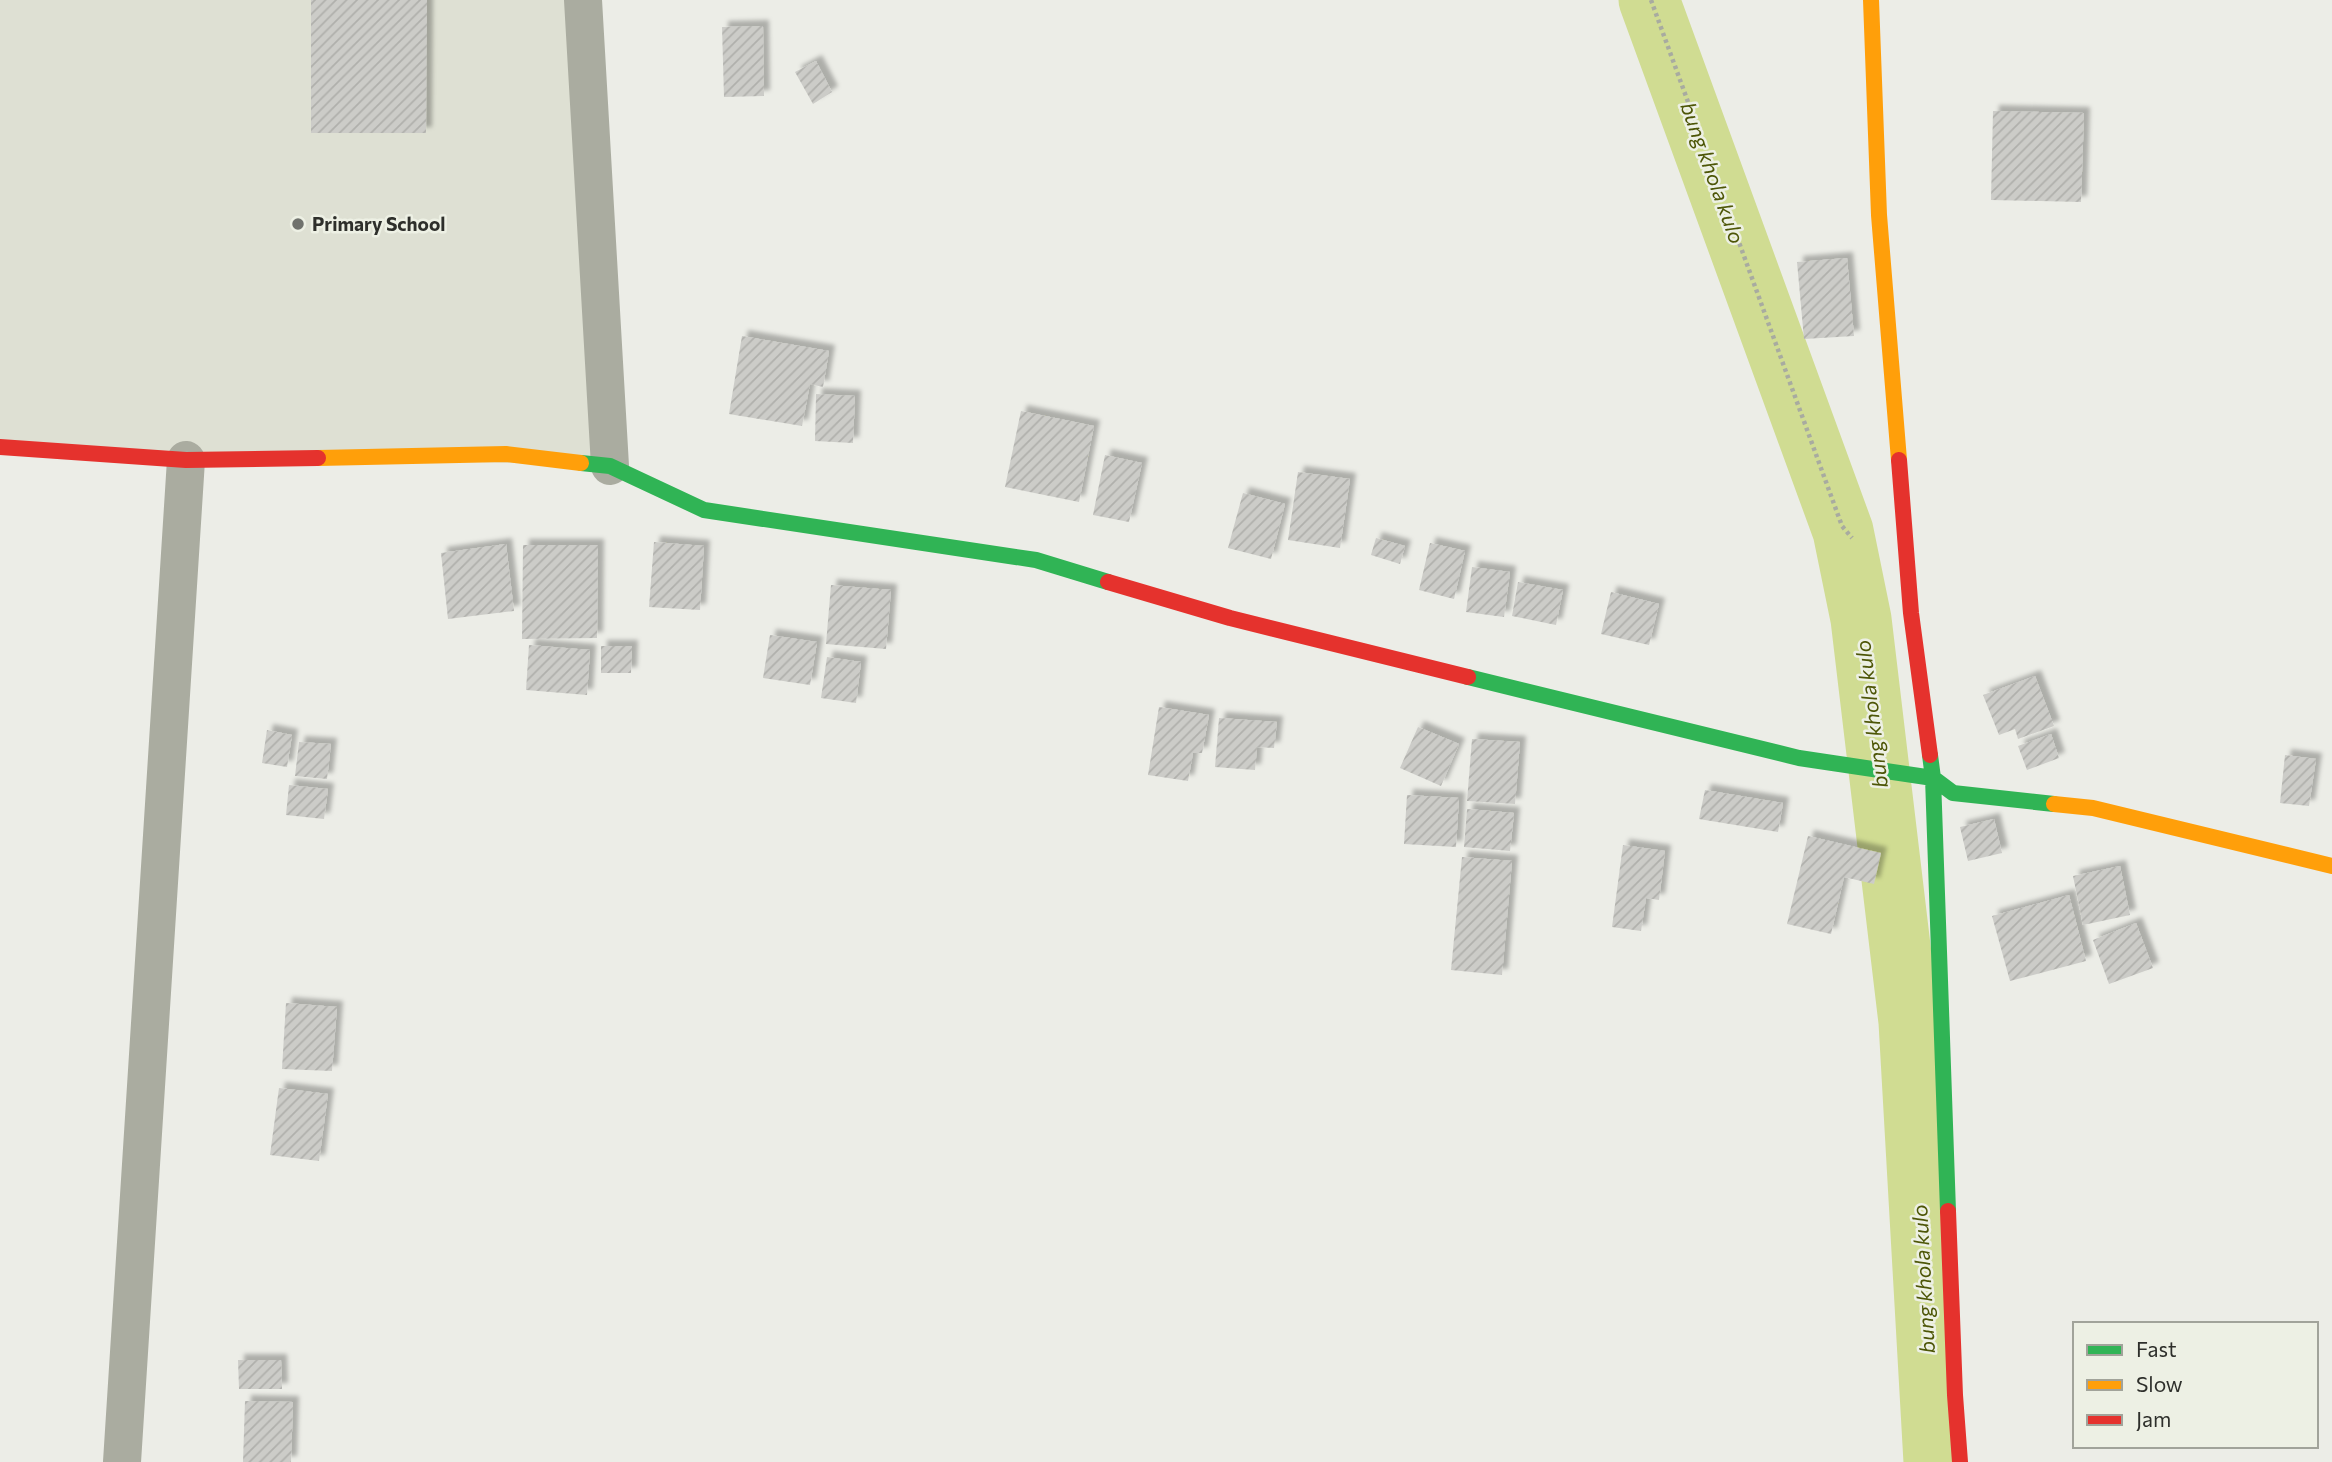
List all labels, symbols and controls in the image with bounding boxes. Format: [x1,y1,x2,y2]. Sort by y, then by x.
water label: bung khola kulo [1676,98,1751,247]
place label: Primary School [312,212,445,235]
marker: Primary School [290,216,306,232]
water label: bung khola kulo [1849,639,1892,790]
water label: bung khola kulo [1906,1204,1939,1354]
legend [2073,1322,2318,1448]
text: Fast [2136,1336,2177,1361]
text: Slow [2136,1371,2183,1396]
text: Jam [2136,1406,2171,1431]

